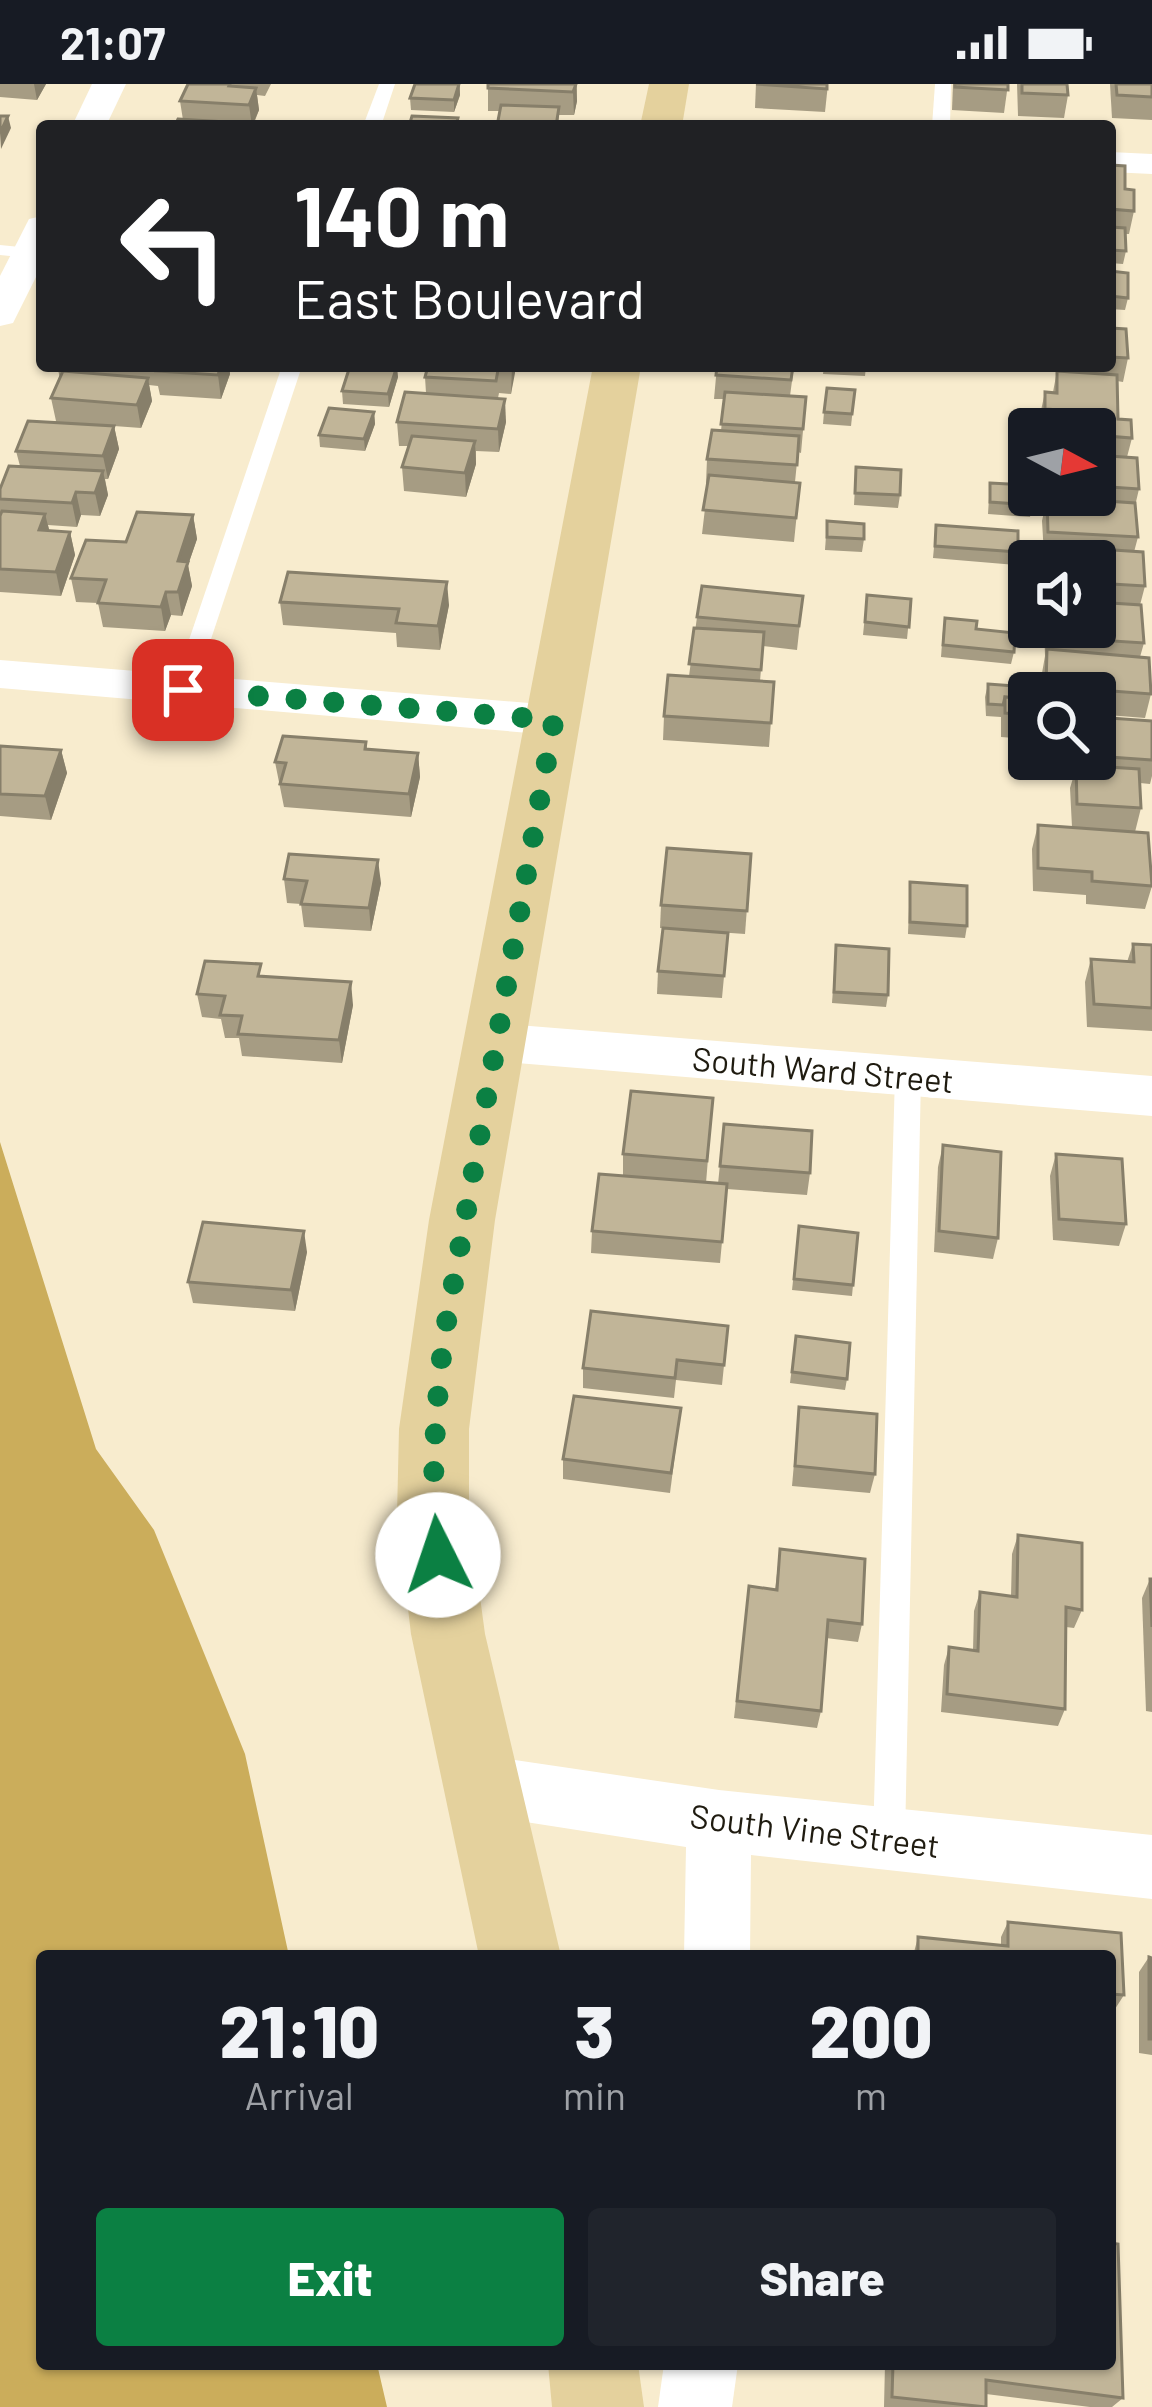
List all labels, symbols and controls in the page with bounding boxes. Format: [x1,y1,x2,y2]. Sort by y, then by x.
text: 21:07 [60,15,165,69]
text: 140 m [294,163,509,264]
icon: left [96,168,252,324]
text: East Boulevard [294,265,645,330]
north arrow [1008,408,1116,516]
map controls [1008,408,1116,780]
button: sound [1008,540,1116,648]
pin [132,639,234,741]
icon: arrive [150,657,216,723]
button: search [1008,672,1116,780]
street label: South Ward Street [691,1038,955,1100]
position arrow [375,1492,501,1618]
street label: South Vine Street [688,1795,942,1865]
text: 21:10 [219,1986,379,2072]
text: 3 [575,1986,614,2072]
text: 200 [809,1986,933,2072]
text: Arrival [245,2071,354,2118]
text: min [563,2071,626,2118]
text: m [855,2071,887,2118]
button: Exit [96,2208,564,2346]
button: Share [588,2208,1056,2346]

